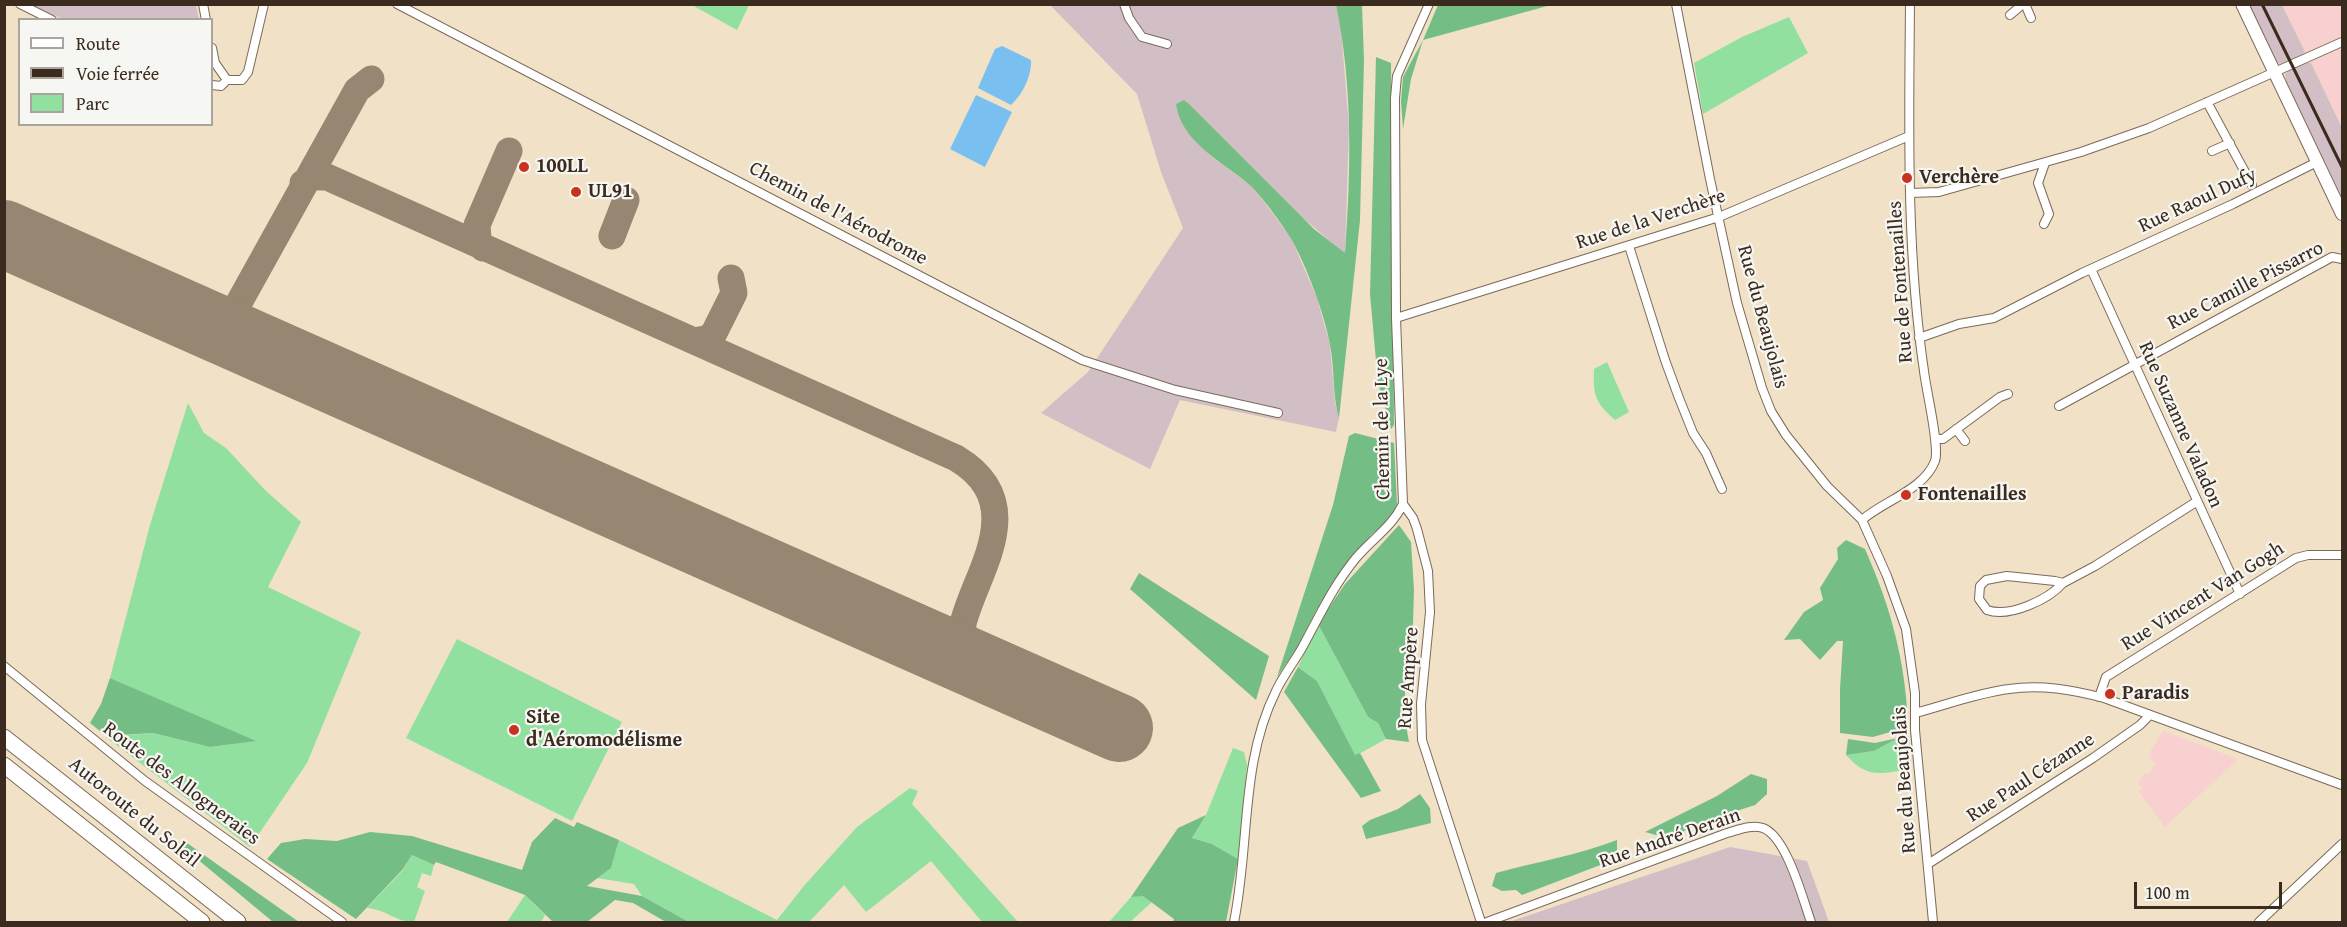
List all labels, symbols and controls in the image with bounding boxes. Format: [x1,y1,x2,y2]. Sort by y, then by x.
legend [18,18,213,126]
text: Route [76,30,120,57]
text: Voie ferrée [76,60,159,87]
text: Parc [76,90,109,117]
place label: 100LL [536,155,588,179]
street label: Chemin de l'Aérodrome [745,157,931,271]
marker: 100LL [517,160,531,174]
street label: Rue Raoul Dufy [2135,163,2261,239]
place label: Verchère [1919,166,1999,190]
marker: Verchère [1900,171,1914,185]
place label: UL91 [588,180,633,204]
marker: UL91 [569,185,583,199]
street label: Rue de la Verchère [1573,185,1729,255]
street label: Rue de Fontenailles [1883,200,1919,364]
street label: Rue Camille Pissarro [2164,236,2328,336]
street label: Rue du Beaujolais [1731,243,1793,391]
street label: Rue Suzanne Valadon [2132,338,2228,512]
street label: Chemin de la Lye [1370,358,1396,500]
place label: Fontenailles [1918,483,2027,507]
marker: Fontenailles [1899,488,1913,502]
street label: Rue Vincent Van Gogh [2117,537,2289,657]
street label: Rue Ampère [1393,626,1425,730]
place label: Paradis [2122,682,2189,706]
marker: Paradis [2103,687,2117,701]
place label: Site d'Aéromodélisme [526,706,682,753]
street label: Rue du Beaujolais [1888,706,1922,854]
street label: Route des Allogneraies [98,717,264,851]
marker: Site d'Aéromodélisme [507,723,521,737]
street label: Rue Paul Cézanne [1963,728,2099,828]
street label: Autoroute du Soleil [63,753,205,873]
street label: Rue André Derain [1596,804,1744,874]
scale bar [2137,870,2286,908]
text: 100 m [2145,879,2190,906]

